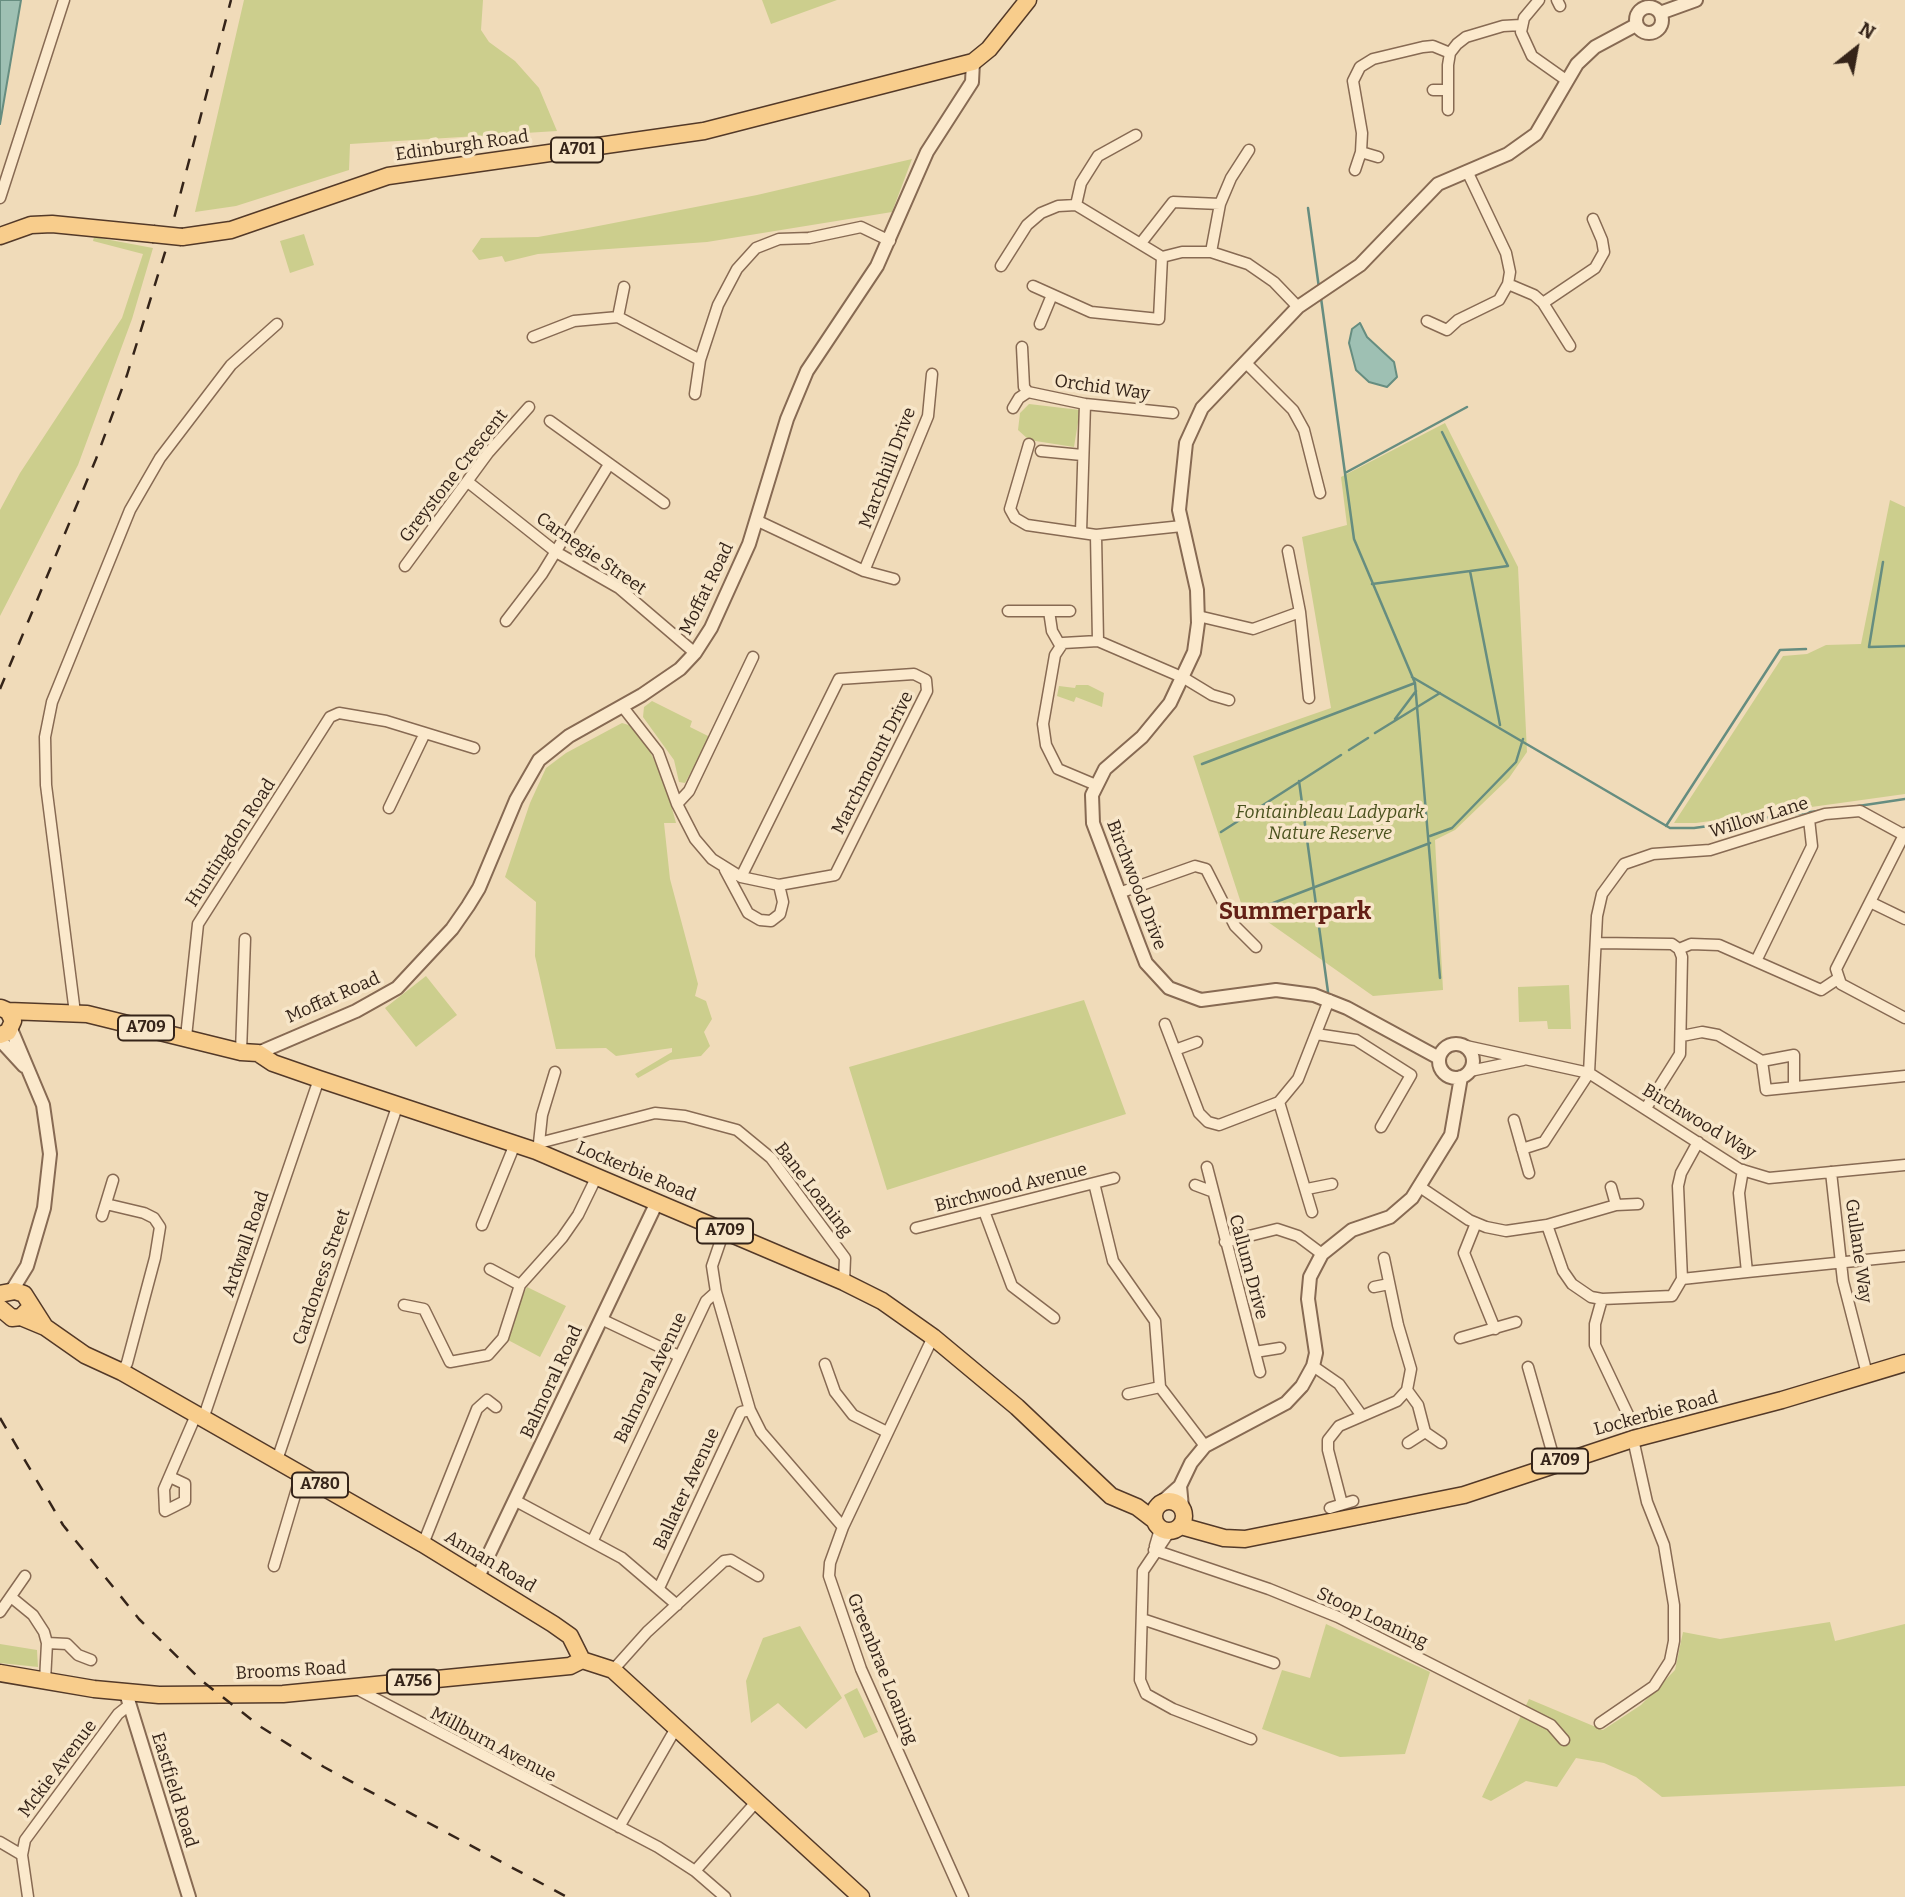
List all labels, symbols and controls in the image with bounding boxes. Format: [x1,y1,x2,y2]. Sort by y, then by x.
north arrow [1821,14,1891,84]
text: N [1855,17,1879,44]
street label: Edinburgh Road [394,126,530,166]
road number: A701 [551,138,603,162]
street label: Orchid Way [1053,371,1151,405]
street label: Marchhill Drive [855,404,921,532]
street label: Greystone Crescent [395,405,513,547]
street label: Carnegie Street [532,508,650,600]
street label: Moffat Road [675,539,739,639]
street label: Marchmount Drive [828,688,918,838]
street label: Huntingdon Road [182,775,280,911]
street label: Willow Lane [1707,793,1811,843]
park label: Fontainbleau Ladypark Nature Reserve [1235,802,1425,844]
street label: Birchwood Drive [1101,817,1171,953]
district label: Summerpark [1219,898,1371,926]
street label: Moffat Road [283,968,383,1028]
road number: A709 [118,1016,174,1040]
street label: Birchwood Way [1638,1080,1760,1164]
street label: Lockerbie Road [573,1137,699,1207]
street label: Bane Loaning [769,1138,857,1242]
street label: Birchwood Avenue [933,1159,1089,1217]
street label: Ardwall Road [218,1188,274,1300]
street label: Gullane Way [1840,1198,1876,1304]
street label: Cardoness Street [289,1206,355,1348]
street label: Callum Drive [1224,1212,1272,1322]
road number: A709 [697,1218,753,1244]
street label: Balmoral Avenue [610,1309,692,1447]
street label: Balmoral Road [516,1322,588,1442]
street label: Lockerbie Road [1592,1387,1720,1441]
street label: Ballater Avenue [649,1425,725,1553]
road number: A709 [1532,1448,1588,1474]
road number: A780 [292,1472,348,1498]
street label: Annan Road [441,1526,539,1598]
street label: Stoop Loaning [1313,1583,1431,1653]
street label: Greenbrae Loaning [842,1590,922,1748]
street label: Brooms Road [235,1657,347,1685]
road number: A756 [387,1670,439,1694]
street label: Millburn Avenue [426,1703,560,1787]
street label: Mckie Avenue [14,1716,102,1822]
street label: Eastfield Road [146,1730,202,1850]

